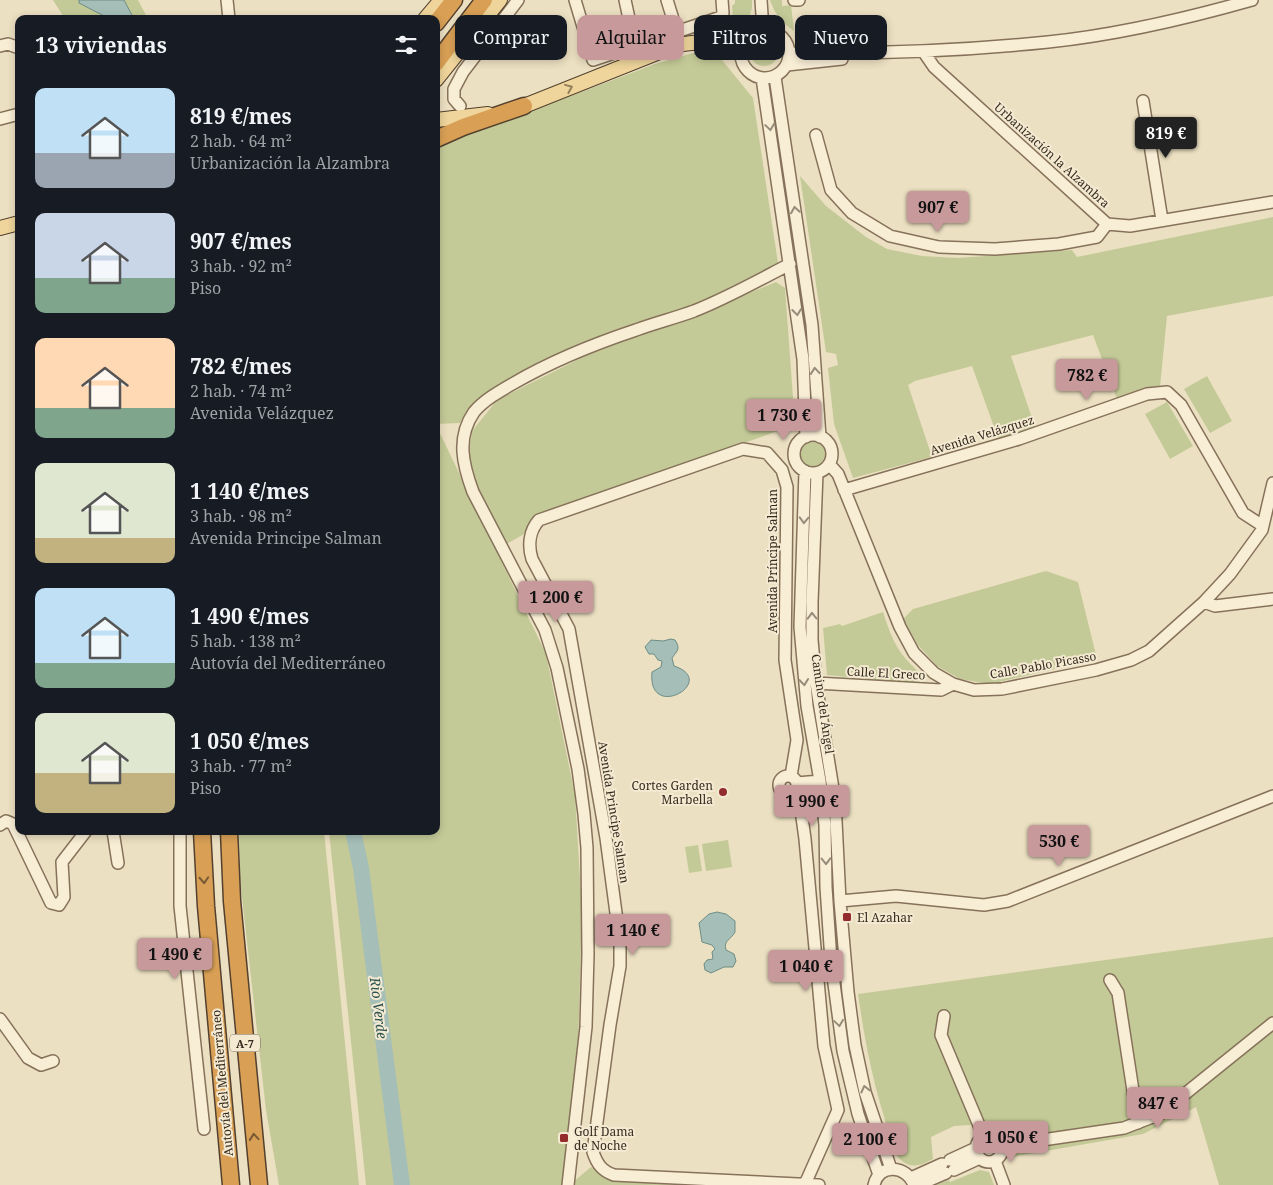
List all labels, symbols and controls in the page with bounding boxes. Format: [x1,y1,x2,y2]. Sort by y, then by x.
chip: Comprar [455,15,567,60]
chip: Alquilar [577,15,684,60]
chip: Filtros [694,15,785,60]
chip: Nuevo [795,15,887,60]
text: 13 viviendas [35,31,167,59]
icon: filters [392,31,420,59]
one-way arrow [564,84,573,95]
street label: Urbanización la Alzambra [991,99,1114,212]
text: 819 €/mes [190,102,292,130]
icon: home [75,108,135,168]
pin: 819 € [1131,116,1201,159]
one-way arrow [764,122,774,131]
text: 819 € [1146,122,1186,144]
text: 2 hab. · 64 m² [190,130,292,152]
text: Urbanización la Alzambra [190,152,390,174]
pin: 907 € [903,190,973,233]
text: 907 € [918,196,958,218]
one-way arrow [790,206,800,214]
text: 907 €/mes [190,227,292,255]
icon: home [75,233,135,293]
text: 3 hab. · 92 m² [190,255,292,277]
text: Piso [190,277,221,299]
one-way arrow [791,308,802,316]
text: 782 €/mes [190,352,292,380]
icon: home [75,358,135,418]
pin: 782 € [1052,358,1122,401]
text: 782 € [1067,364,1107,386]
one-way arrow [810,367,821,375]
text: 2 hab. · 74 m² [190,380,292,402]
pin: 1 730 € [738,398,830,441]
text: Avenida Velázquez [190,402,334,424]
text: 1 730 € [757,404,811,426]
street label: Avenida Velázquez [928,411,1036,459]
text: 1 140 €/mes [190,477,309,505]
icon: home [75,483,135,543]
street label: Avenida Príncipe Salman [764,489,781,633]
text: 3 hab. · 98 m² [190,505,292,527]
one-way arrow [798,516,809,524]
text: Avenida Principe Salman [190,527,382,549]
pin: 1 200 € [510,580,602,623]
text: 1 200 € [529,586,583,608]
text: 1 490 €/mes [190,602,309,630]
icon: home [75,608,135,668]
one-way arrow [807,611,817,619]
text: 5 hab. · 138 m² [190,630,301,652]
street label: Calle Pablo Picasso [988,647,1098,683]
text: Autovía del Mediterráneo [190,652,386,674]
street label: Camino del Ángel [808,653,838,755]
street label: Calle El Greco [846,662,926,684]
one-way arrow [798,679,809,687]
text: 1 050 €/mes [190,727,309,755]
icon: home [75,733,135,793]
street label: Avenida Principe Salman [594,740,634,885]
text: 3 hab. · 77 m² [190,755,292,777]
text: Piso [190,777,221,799]
place label: Cortes Garden Marbella [631,777,713,808]
pin: 1 990 € [766,784,858,827]
marker: Cortes Garden Marbella [717,786,729,798]
text: 1 990 € [785,790,839,812]
pin: 530 € [1024,824,1094,867]
text: 530 € [1039,830,1079,852]
one-way arrow [821,858,831,865]
one-way arrow [199,876,210,884]
place label: El Azahar [857,909,913,926]
marker: El Azahar [841,911,853,923]
pin: 1 140 € [587,914,679,956]
text: 1 140 € [606,919,660,941]
pin: 1 490 € [129,938,221,980]
text: 1 490 € [148,943,202,965]
pin: 1 040 € [760,950,852,992]
text: 1 040 € [779,955,833,977]
water label: Rio Verde [366,975,392,1040]
street label: Autovía del Mediterráneo [207,1009,237,1157]
one-way arrow [833,1019,844,1027]
road number: A-7 [230,1034,260,1052]
one-way arrow [860,1086,870,1094]
pin: 847 € [1123,1086,1193,1129]
text: 847 € [1138,1092,1178,1114]
pin: 1 050 € [965,1120,1057,1163]
pin: 2 100 € [824,1122,916,1165]
place label: Golf Dama de Noche [574,1123,635,1154]
text: 1 050 € [984,1126,1038,1148]
text: 2 100 € [843,1128,897,1150]
one-way arrow [249,1132,260,1140]
marker: Golf Dama de Noche [558,1132,570,1144]

